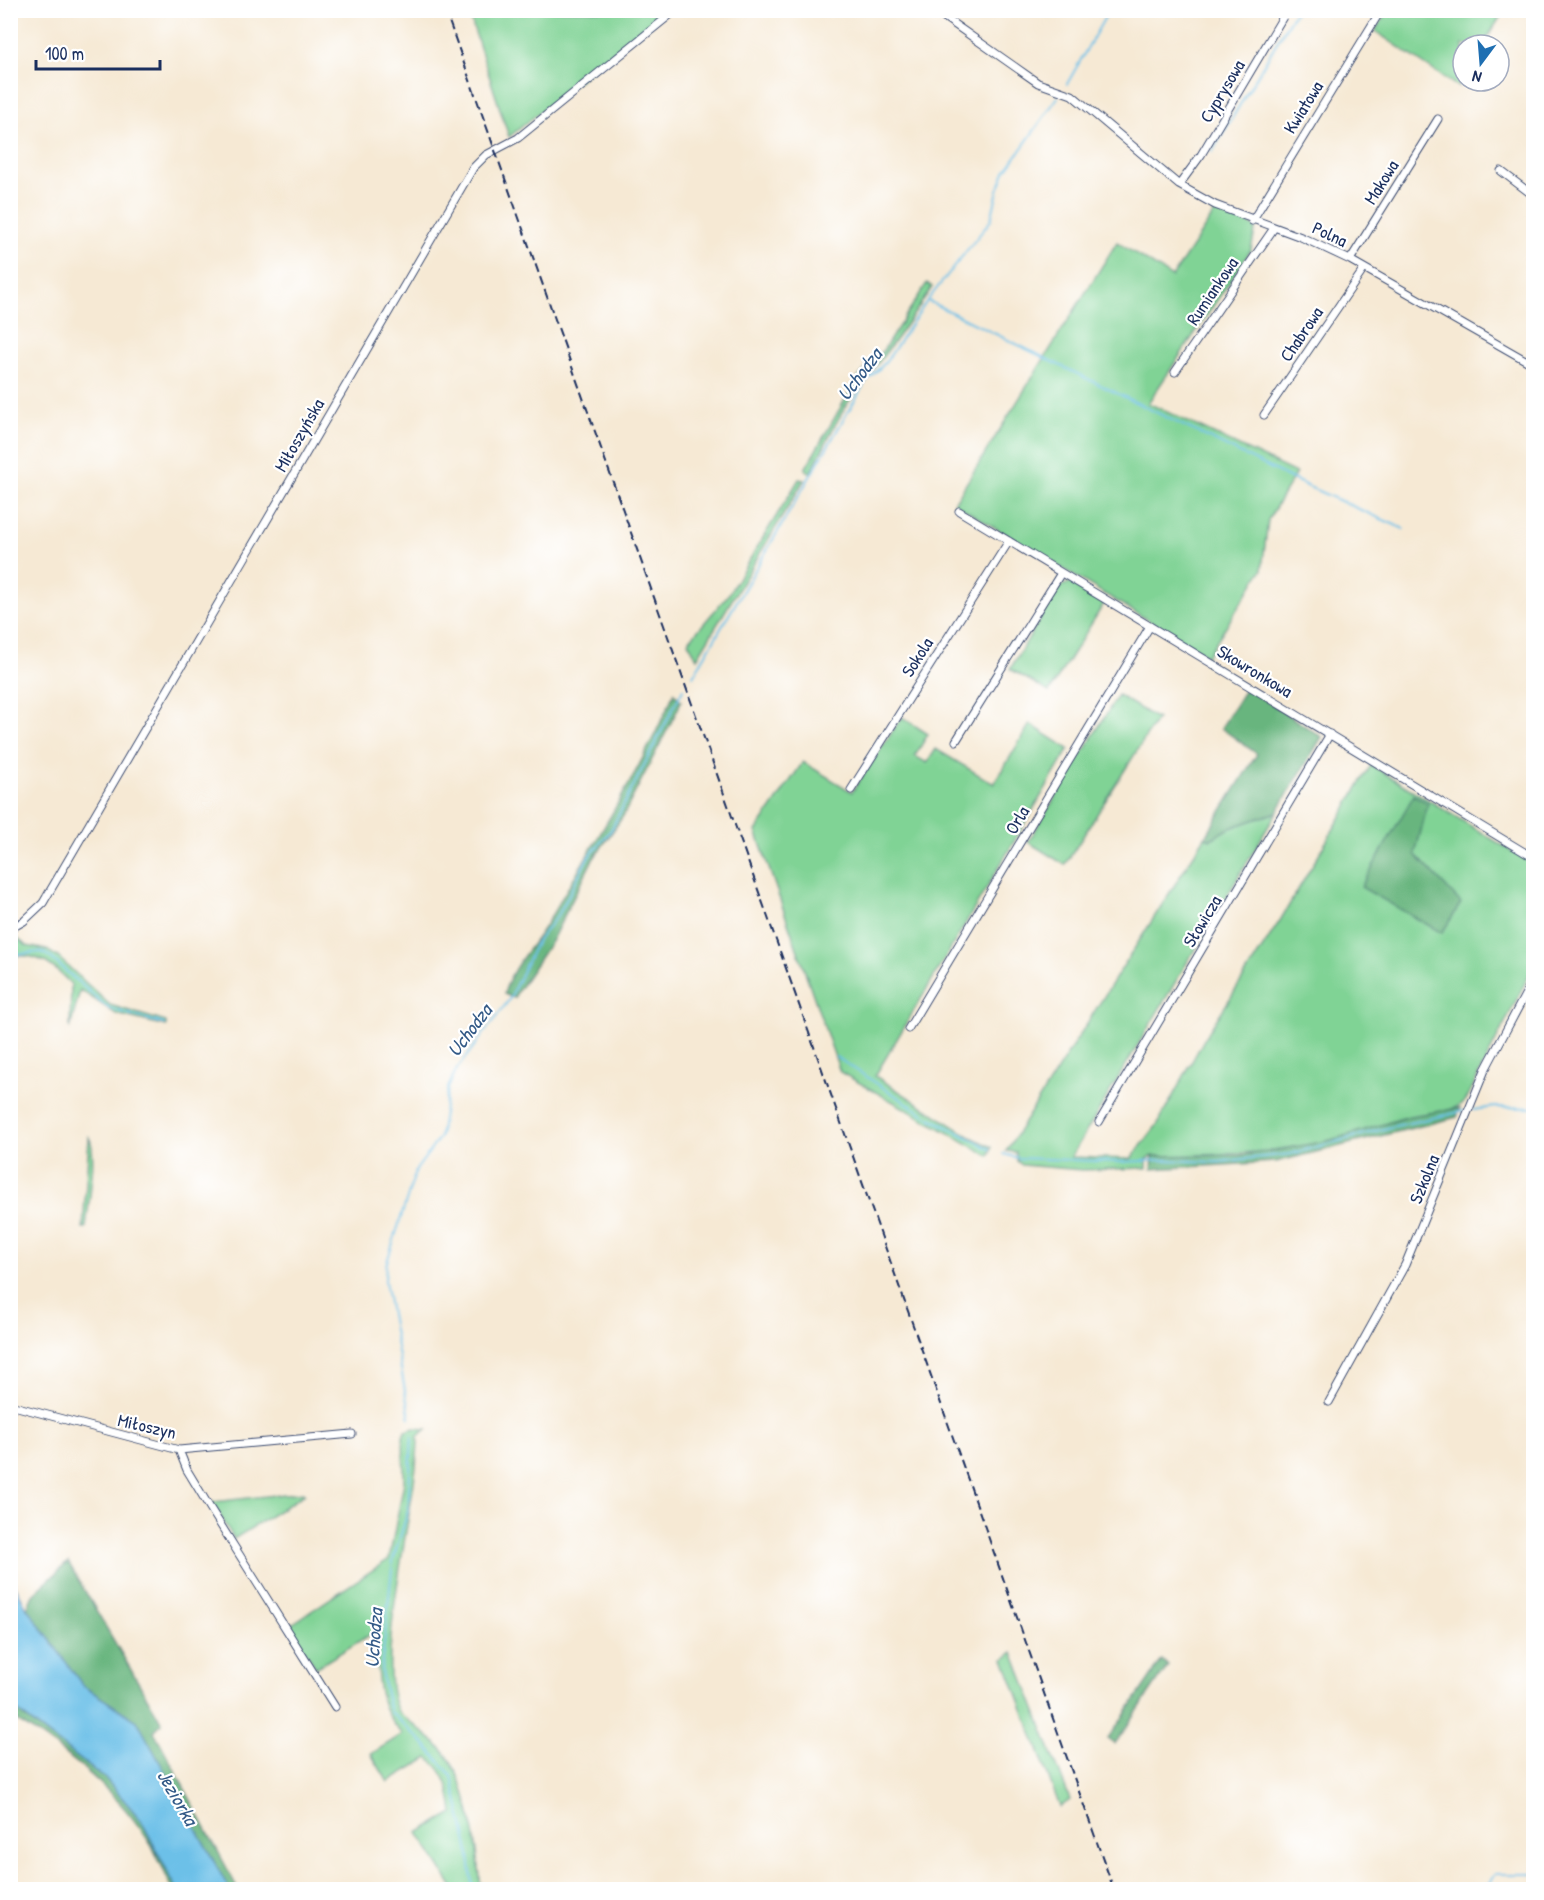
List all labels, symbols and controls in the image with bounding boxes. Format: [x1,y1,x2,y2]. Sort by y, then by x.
scale bar [36,33,160,71]
north arrow [1451,33,1511,93]
text: 100 m [45,41,84,66]
street label: Cyprysowa [1193,55,1251,127]
text: N [1469,66,1484,89]
street label: Kwiatowa [1277,76,1329,138]
street label: Makowa [1358,155,1404,209]
street label: Polna [1308,215,1352,253]
street label: Rumiankowa [1180,252,1244,330]
street label: Chabrowa [1273,302,1329,366]
water label: Uchodza [830,340,889,406]
street label: Miłoszyńska [268,394,330,476]
street label: Sokola [895,633,939,681]
street label: Skowronkowa [1213,639,1297,703]
street label: Orla [999,801,1035,839]
street label: Słowicza [1177,890,1227,952]
water label: Uchodza [440,996,499,1062]
street label: Szkolna [1403,1151,1445,1207]
street label: Miłoszyn [115,1407,179,1445]
water label: Uchodza [357,1605,389,1669]
water label: Jeziorka [151,1764,206,1832]

